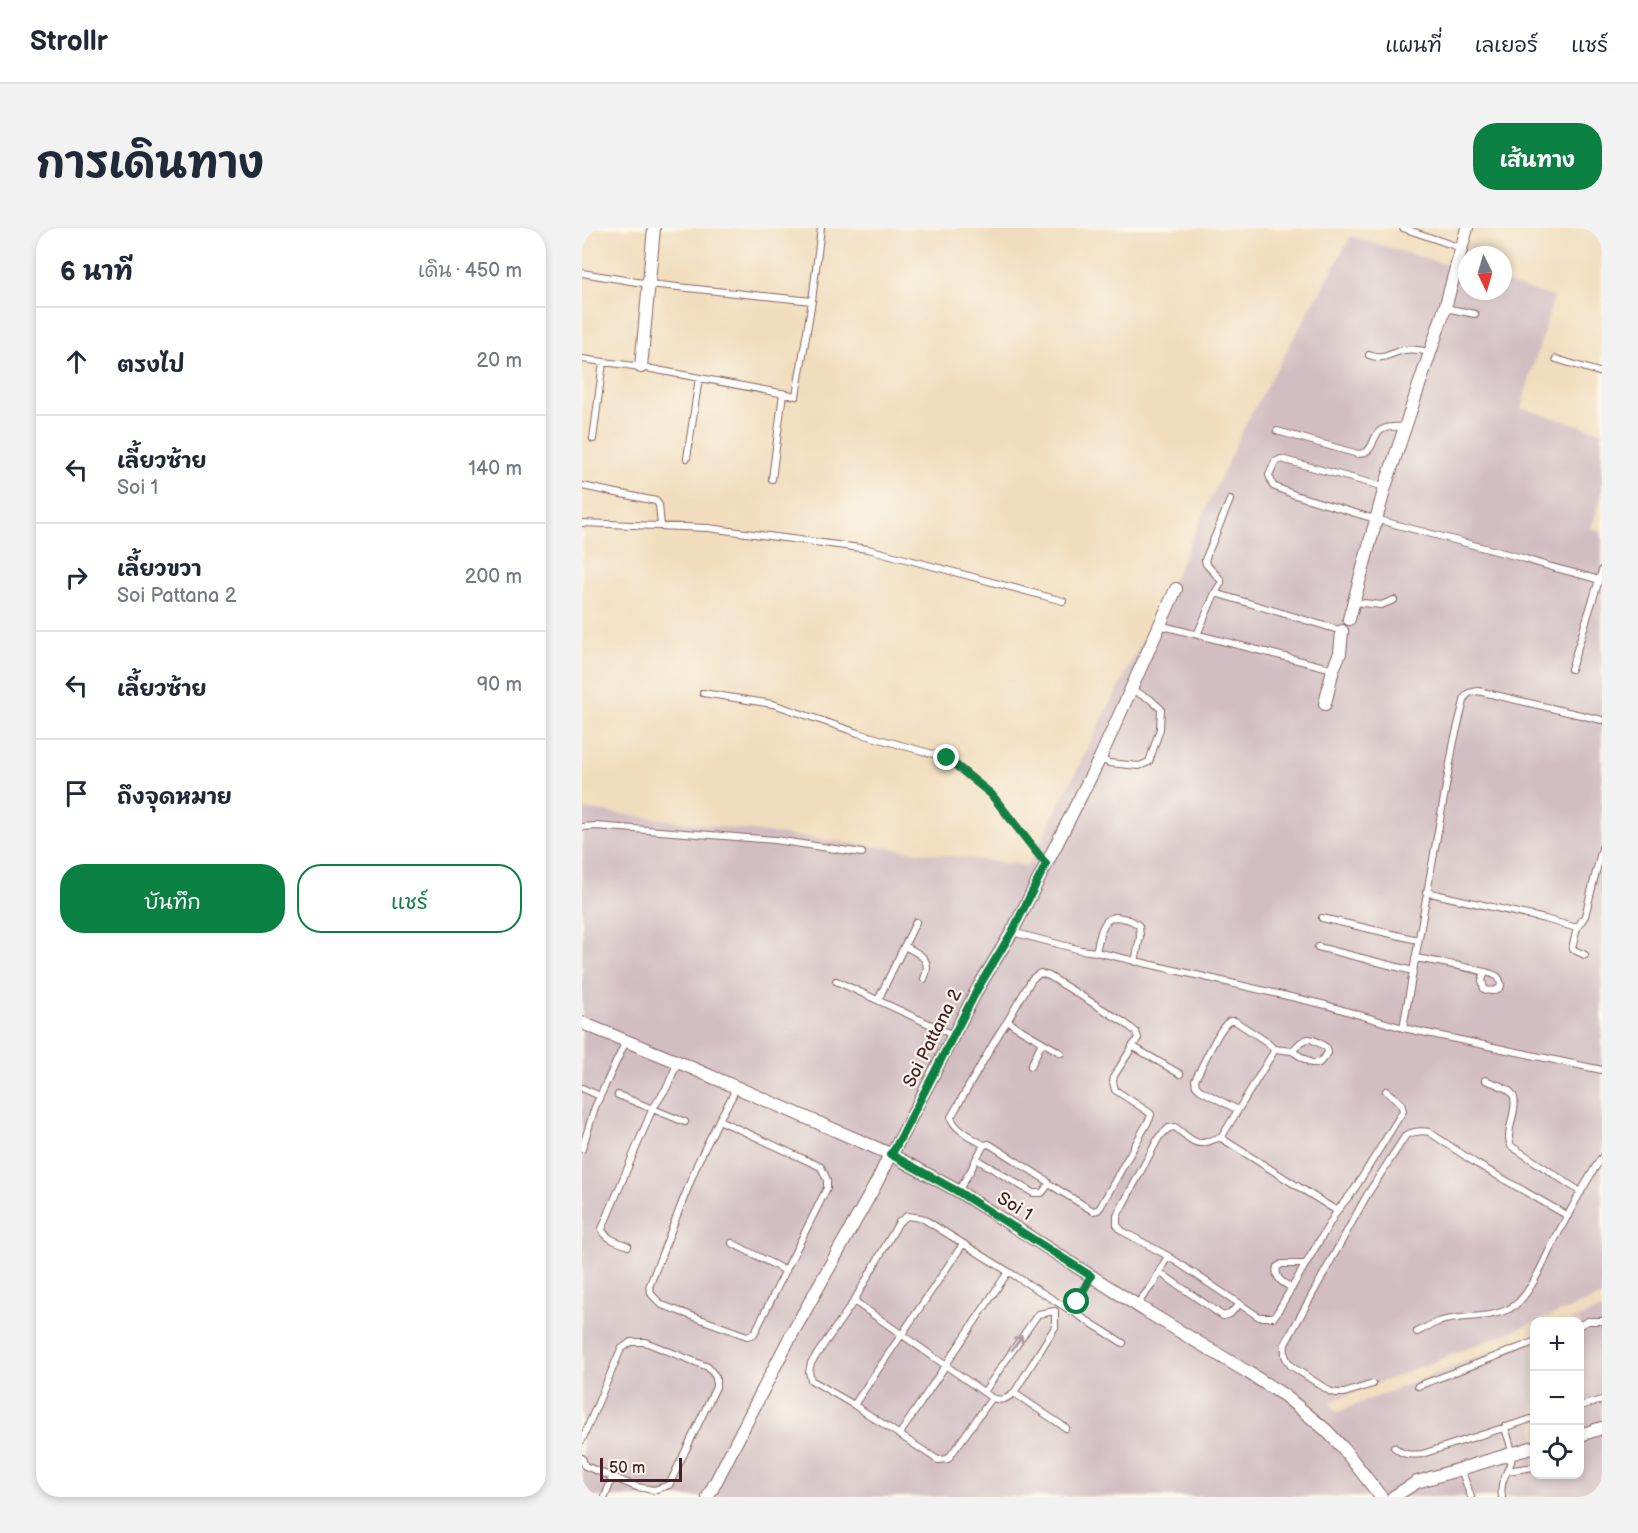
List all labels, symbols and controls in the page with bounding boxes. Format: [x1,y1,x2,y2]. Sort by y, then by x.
text: Strollr [30,25,108,58]
text: แผนที่ [1385,33,1442,58]
text: เลเยอร์ [1475,33,1538,58]
text: แชร์ [1571,33,1608,58]
button: เส้นทาง [1473,123,1602,190]
text: การเดินทาง [36,139,264,190]
north arrow [1458,246,1512,300]
text: 6 นาที [60,257,133,288]
text: เดิน · 450 m [418,259,522,283]
icon: ahead [60,345,93,378]
text: 20 m [477,349,522,373]
text: ตรงไป [117,352,185,379]
text: เลี้ยวซ้าย [117,448,207,475]
icon: left [60,453,93,486]
text: 140 m [468,457,522,481]
text: Soi 1 [117,476,158,500]
text: เลี้ยวขวา [117,556,201,583]
icon: right [60,561,93,594]
text: 200 m [465,565,522,589]
text: Soi Pattana 2 [117,584,236,608]
icon: left [60,669,93,702]
text: 90 m [477,673,522,697]
text: เลี้ยวซ้าย [117,676,207,703]
route end [933,744,959,770]
icon: arrive [60,777,93,810]
text: ถึงจุดหมาย [117,784,232,811]
button: บันทึก [60,864,285,933]
button: แชร์ [297,864,522,933]
street label: Soi Pattana 2 [899,985,966,1091]
street label: Soi 1 [993,1188,1036,1225]
route start [1063,1288,1089,1314]
map controls [1530,1317,1584,1479]
button: + [1530,1317,1584,1371]
one-way arrow [1011,1336,1023,1352]
button: − [1530,1371,1584,1425]
button: locate [1530,1425,1584,1479]
scale bar [600,1455,682,1482]
text: 50 m [609,1459,645,1478]

